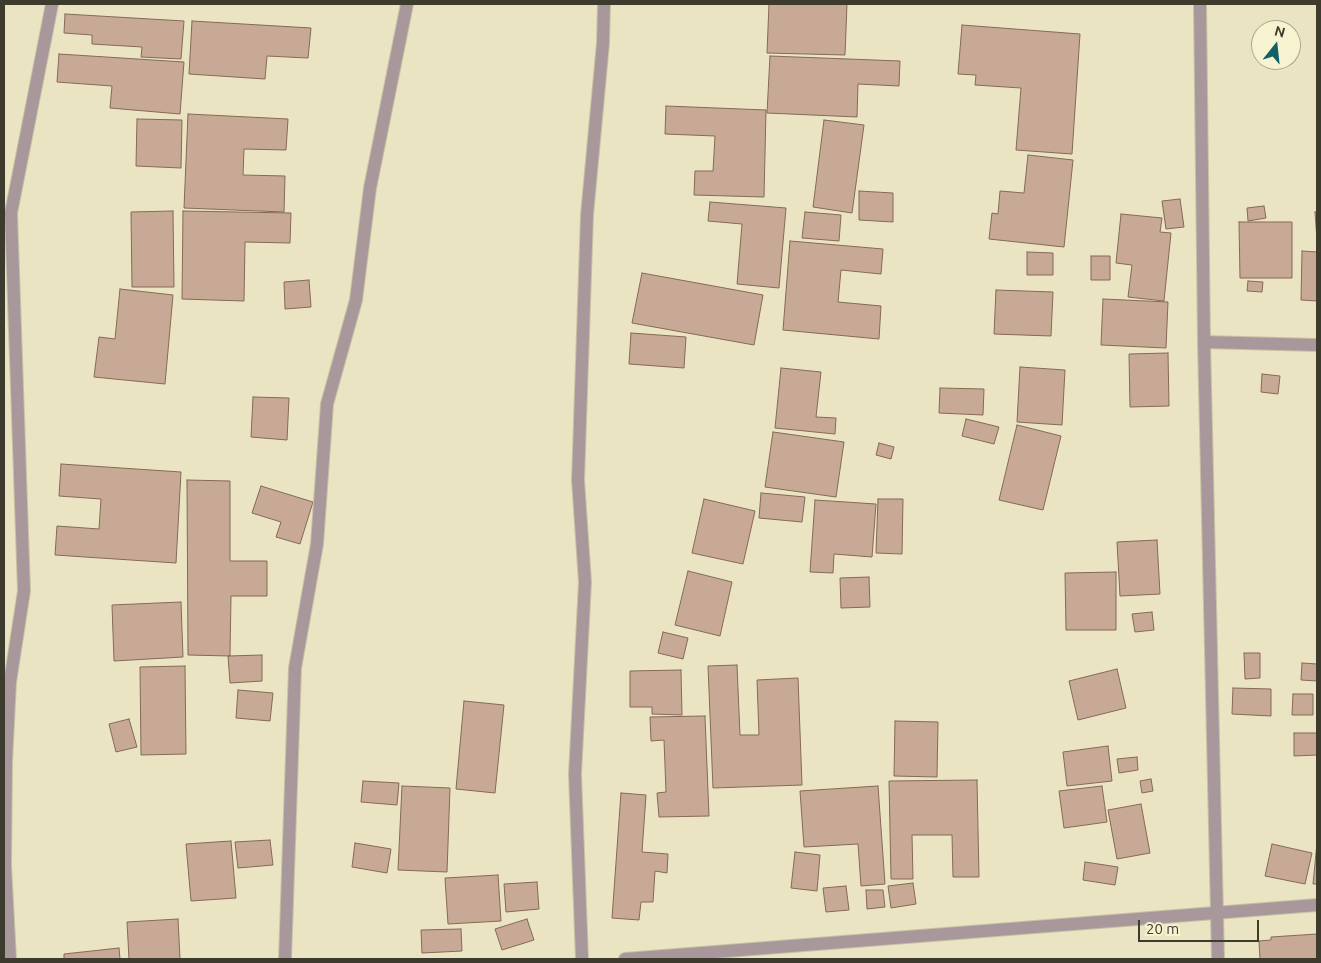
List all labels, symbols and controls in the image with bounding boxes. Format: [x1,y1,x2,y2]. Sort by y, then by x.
north arrow [1251,20,1301,70]
text: N [1273,22,1287,41]
scale bar [1141,910,1262,942]
text: 20 m [1146,920,1179,937]

